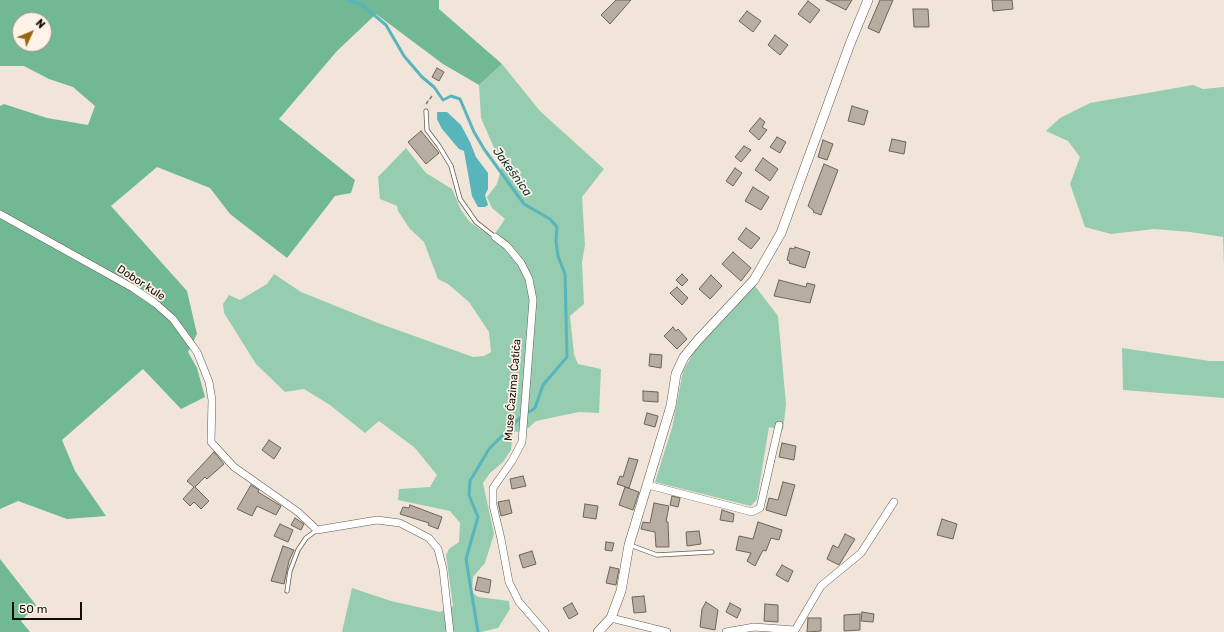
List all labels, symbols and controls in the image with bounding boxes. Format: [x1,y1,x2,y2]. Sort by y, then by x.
north arrow [12,12,52,52]
text: N [33,17,48,31]
water label: Jakešnica [489,145,535,199]
street label: Dobor kule [114,263,168,303]
street label: Muse Ćazima Ćatića [502,338,524,442]
scale bar [14,594,84,620]
text: 50 m [19,602,47,616]

